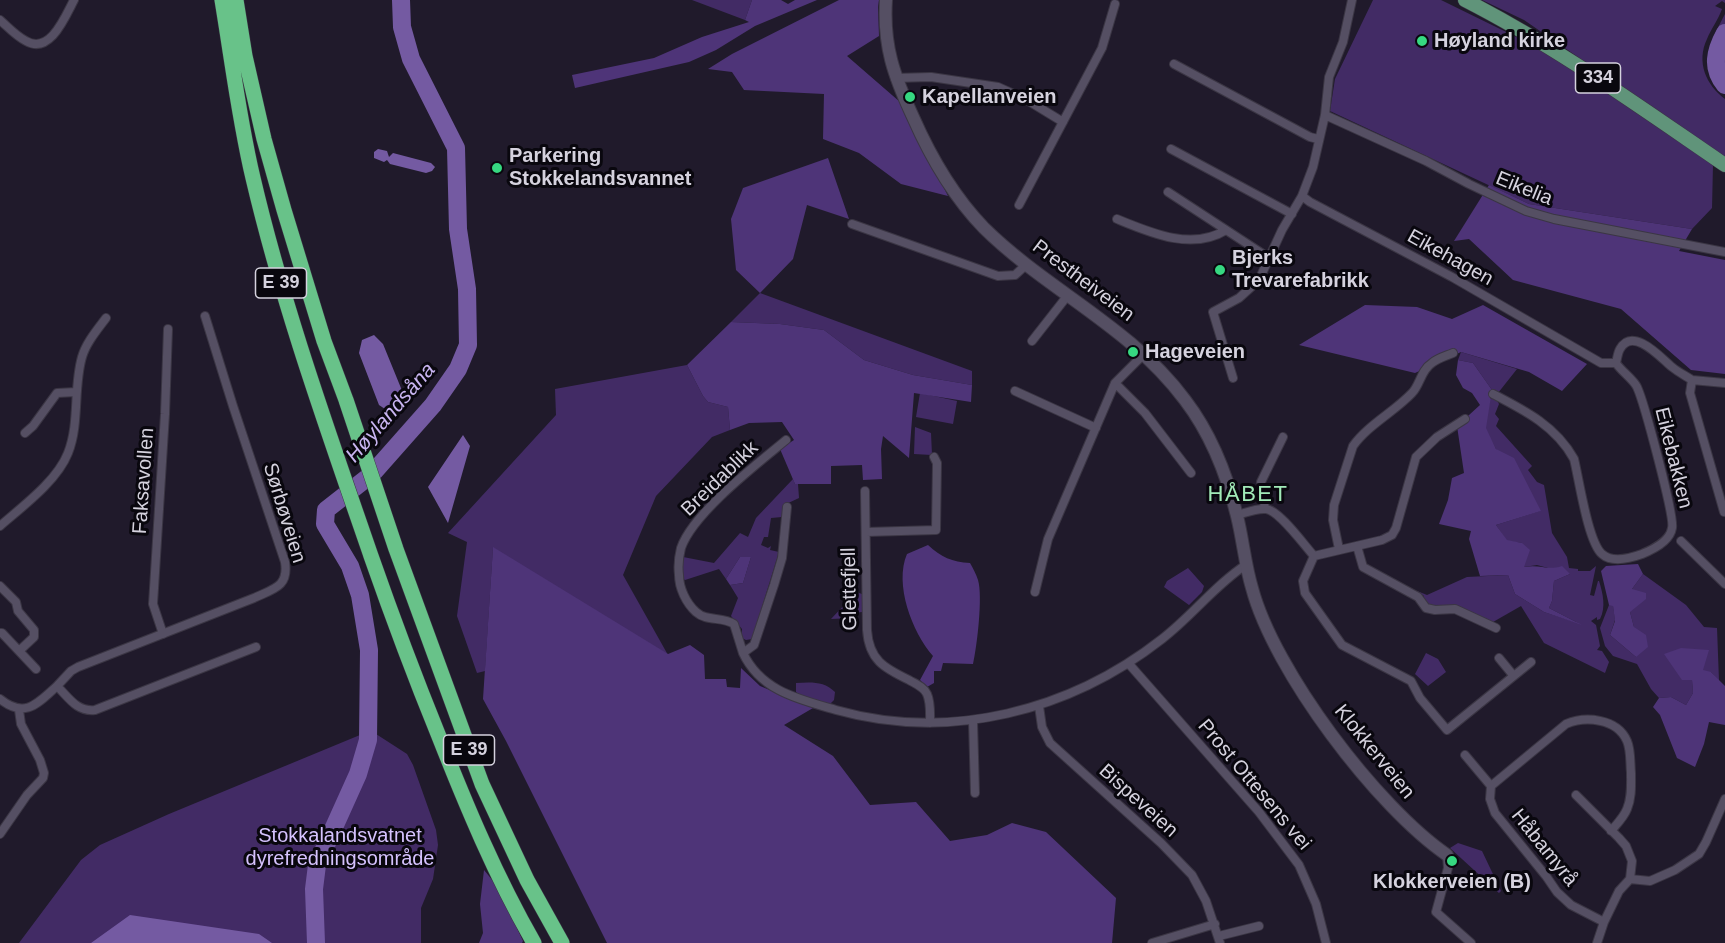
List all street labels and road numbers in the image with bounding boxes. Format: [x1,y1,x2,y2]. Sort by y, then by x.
road number: 334 [1576,63,1620,93]
street label: Eikelia [1492,167,1556,211]
street label: Eikehagen [1403,225,1497,291]
street label: Prestheiveien [1027,235,1139,327]
road number: E 39 [256,268,306,298]
street label: Eikebakken [1649,405,1697,511]
street label: Faksavollen [128,427,160,535]
street label: Breidablikk [676,436,764,522]
street label: Sørbøveien [257,460,311,566]
street label: Glettefjell [837,547,863,631]
street label: Klokkerveien [1329,700,1419,804]
street label: Prost Ottesens vei [1192,715,1316,855]
road number: E 39 [444,735,494,765]
street label: Bispeveien [1094,759,1182,843]
street label: Håbamyrå [1506,805,1582,891]

